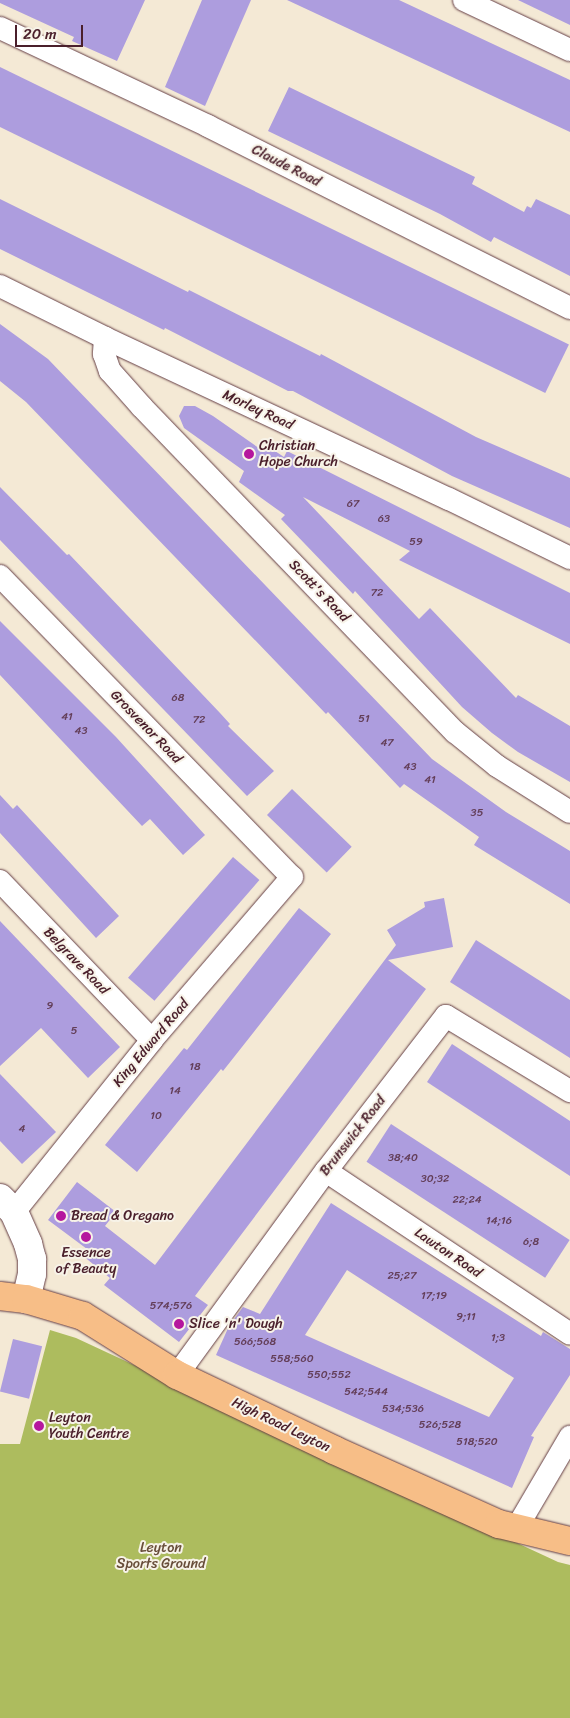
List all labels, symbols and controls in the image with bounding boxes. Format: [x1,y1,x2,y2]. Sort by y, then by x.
scale bar [18,15,85,47]
text: 20 m [23,21,57,47]
street label: Claude Road [249,141,323,191]
street label: Morley Road [220,386,296,434]
place label: Christian Hope Church [259,438,338,471]
marker: Christian Hope Church [243,448,255,460]
house number: 67 [347,497,359,511]
house number: 63 [378,512,390,526]
house number: 59 [409,535,423,549]
street label: Scott's Road [285,556,353,626]
house number: 72 [371,586,383,600]
street label: Grosvenor Road [107,687,185,767]
house number: 68 [172,691,184,705]
house number: 41 [61,710,73,724]
house number: 51 [358,712,370,726]
house number: 72 [193,713,205,727]
house number: 43 [75,724,87,738]
house number: 47 [380,736,394,750]
house number: 43 [404,760,416,774]
house number: 41 [424,773,436,787]
house number: 35 [471,806,483,820]
street label: Belgrave Road [40,924,112,998]
street label: King Edward Road [109,996,193,1090]
house number: 9 [47,999,53,1013]
house number: 5 [71,1024,77,1038]
house number: 18 [189,1060,201,1074]
house number: 14 [169,1084,181,1098]
street label: Brunswick Road [317,1093,389,1179]
house number: 10 [150,1109,162,1123]
house number: 4 [19,1122,25,1136]
house number: 38;40 [388,1151,418,1165]
house number: 30;32 [421,1172,449,1186]
house number: 22;24 [452,1193,482,1207]
place label: Bread & Oregano [71,1208,174,1224]
marker: Bread & Oregano [55,1210,67,1222]
house number: 14;16 [486,1214,512,1228]
street label: Lawton Road [411,1224,485,1282]
marker: Essence of Beauty [80,1231,92,1243]
house number: 6;8 [523,1235,539,1249]
place label: Essence of Beauty [56,1245,116,1278]
house number: 25;27 [387,1269,417,1283]
house number: 17;19 [421,1289,447,1303]
house number: 574;576 [150,1299,192,1313]
house number: 9;11 [456,1310,476,1324]
place label: Slice 'n' Dough [189,1316,283,1332]
marker: Slice 'n' Dough [173,1318,185,1330]
house number: 1;3 [491,1331,505,1345]
house number: 566;568 [234,1335,276,1349]
house number: 558;560 [270,1352,314,1366]
house number: 550;552 [307,1368,351,1382]
house number: 542;544 [344,1385,388,1399]
street label: High Road Leyton [229,1394,333,1456]
house number: 534;536 [382,1402,424,1416]
place label: Leyton Youth Centre [49,1410,129,1442]
house number: 526;528 [419,1418,461,1432]
marker: Leyton Youth Centre [33,1420,45,1432]
house number: 518;520 [456,1435,498,1449]
park label: Leyton Sports Ground [117,1540,205,1572]

